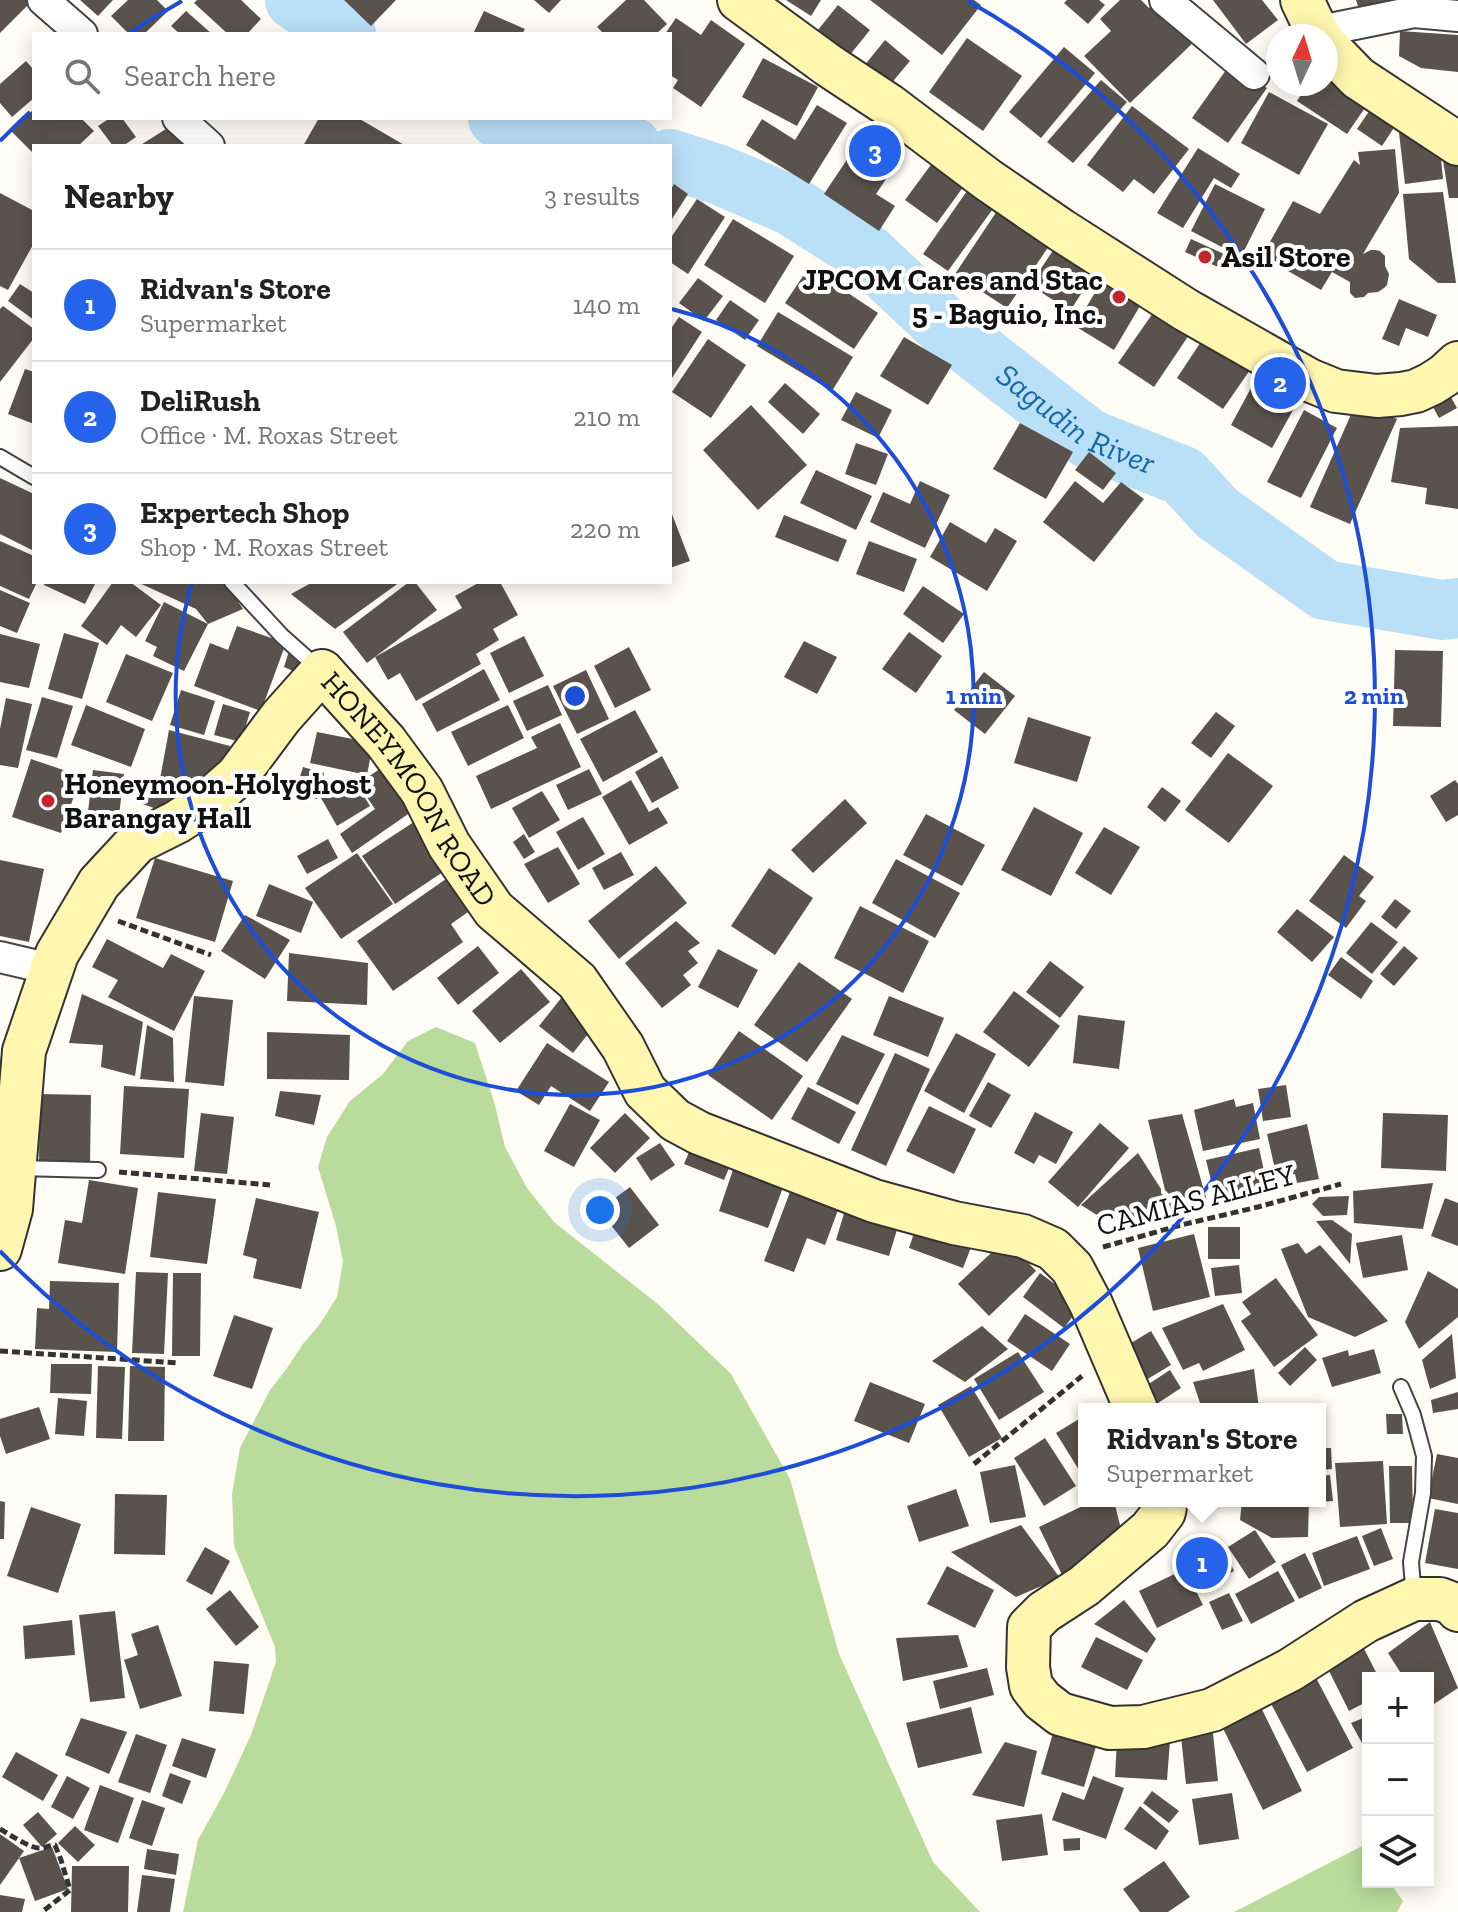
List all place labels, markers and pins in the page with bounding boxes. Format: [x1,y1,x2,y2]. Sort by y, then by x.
pin: 3 [849,121,901,181]
place label: Asil Store [1221,239,1351,275]
marker: Asil Store [1196,248,1214,266]
place label: JPCOM Cares and Stac 5 - Baguio, Inc. [802,262,1103,332]
marker: JPCOM Cares and Stac 5 - Baguio, Inc. [1110,288,1128,306]
pin: 2 [1254,353,1306,413]
centre of rings [561,682,589,710]
place label: Honeymoon-Holyghost Barangay Hall [64,766,372,836]
marker: Honeymoon-Holyghost Barangay Hall [39,792,57,810]
pin: 1 [1176,1533,1228,1593]

